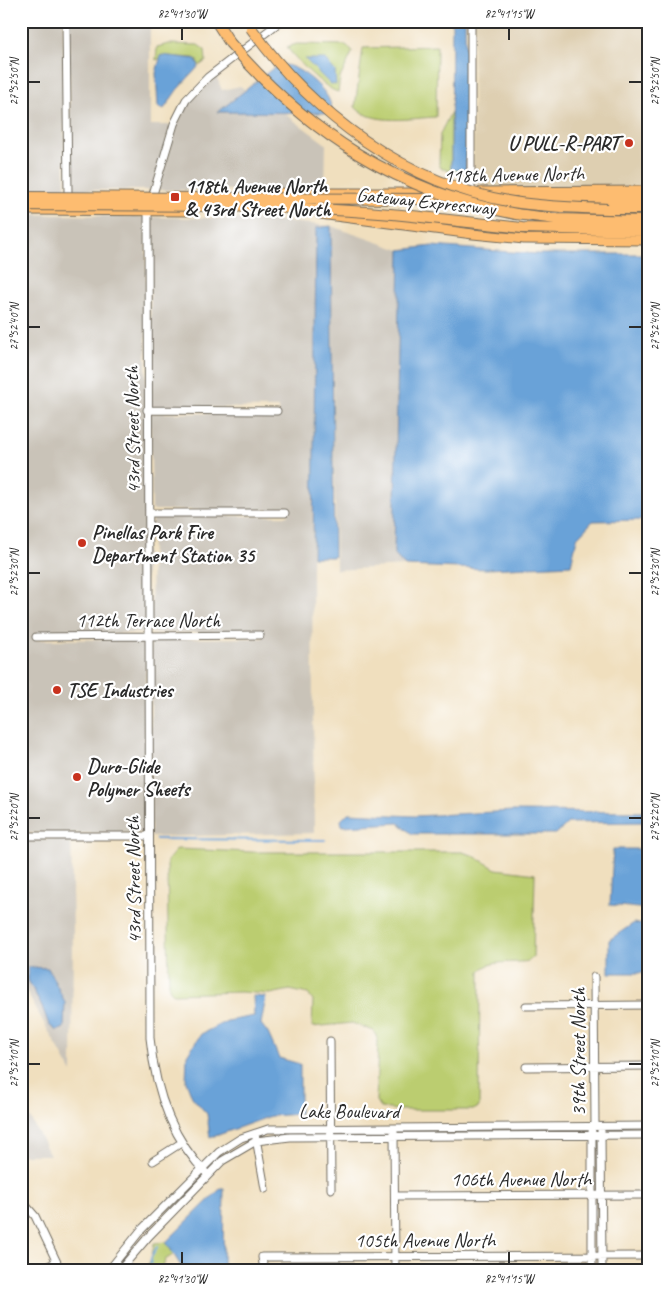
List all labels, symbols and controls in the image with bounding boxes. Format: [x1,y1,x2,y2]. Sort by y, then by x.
text: 82°41'30"W [158,6,209,22]
text: 82°41'15"W [485,6,536,22]
text: 27°52'50"N [6,57,22,106]
text: 27°52'50"N [647,57,663,106]
place label: U PULL-R-PART [508,131,625,156]
marker: U PULL-R-PART [623,137,635,149]
street label: 118th Avenue North [444,161,586,188]
place label: 118th Avenue North & 43rd Street North [185,174,331,222]
street label: Gateway Expressway [355,182,499,221]
marker: 118th Avenue North & 43rd Street North [169,191,181,203]
text: 27°52'40"N [6,302,22,351]
text: 27°52'40"N [647,302,663,351]
street label: 43rd Street North [119,365,146,494]
place label: Pinellas Park Fire Department Station 35 [92,520,257,568]
marker: Pinellas Park Fire Department Station 35 [76,537,88,549]
text: 27°52'30"N [6,548,22,597]
text: 27°52'30"N [647,548,663,597]
street label: 112th Terrace North [76,608,221,633]
place label: TSE Industries [67,678,175,703]
marker: TSE Industries [51,684,63,696]
place label: Duro-Glide Polymer Sheets [87,754,192,803]
marker: Duro-Glide Polymer Sheets [71,771,83,783]
text: 27°52'20"N [6,793,22,842]
text: 27°52'20"N [647,793,663,842]
street label: 43rd Street North [120,815,147,944]
street label: 39th Street North [566,987,591,1116]
text: 27°52'10"N [6,1039,22,1088]
text: 27°52'10"N [647,1039,663,1088]
street label: Lake Boulevard [299,1099,402,1124]
street label: 106th Avenue North [451,1167,593,1192]
street label: 105th Avenue North [355,1228,497,1253]
text: 82°41'30"W [158,1271,209,1287]
text: 82°41'15"W [485,1271,536,1287]

